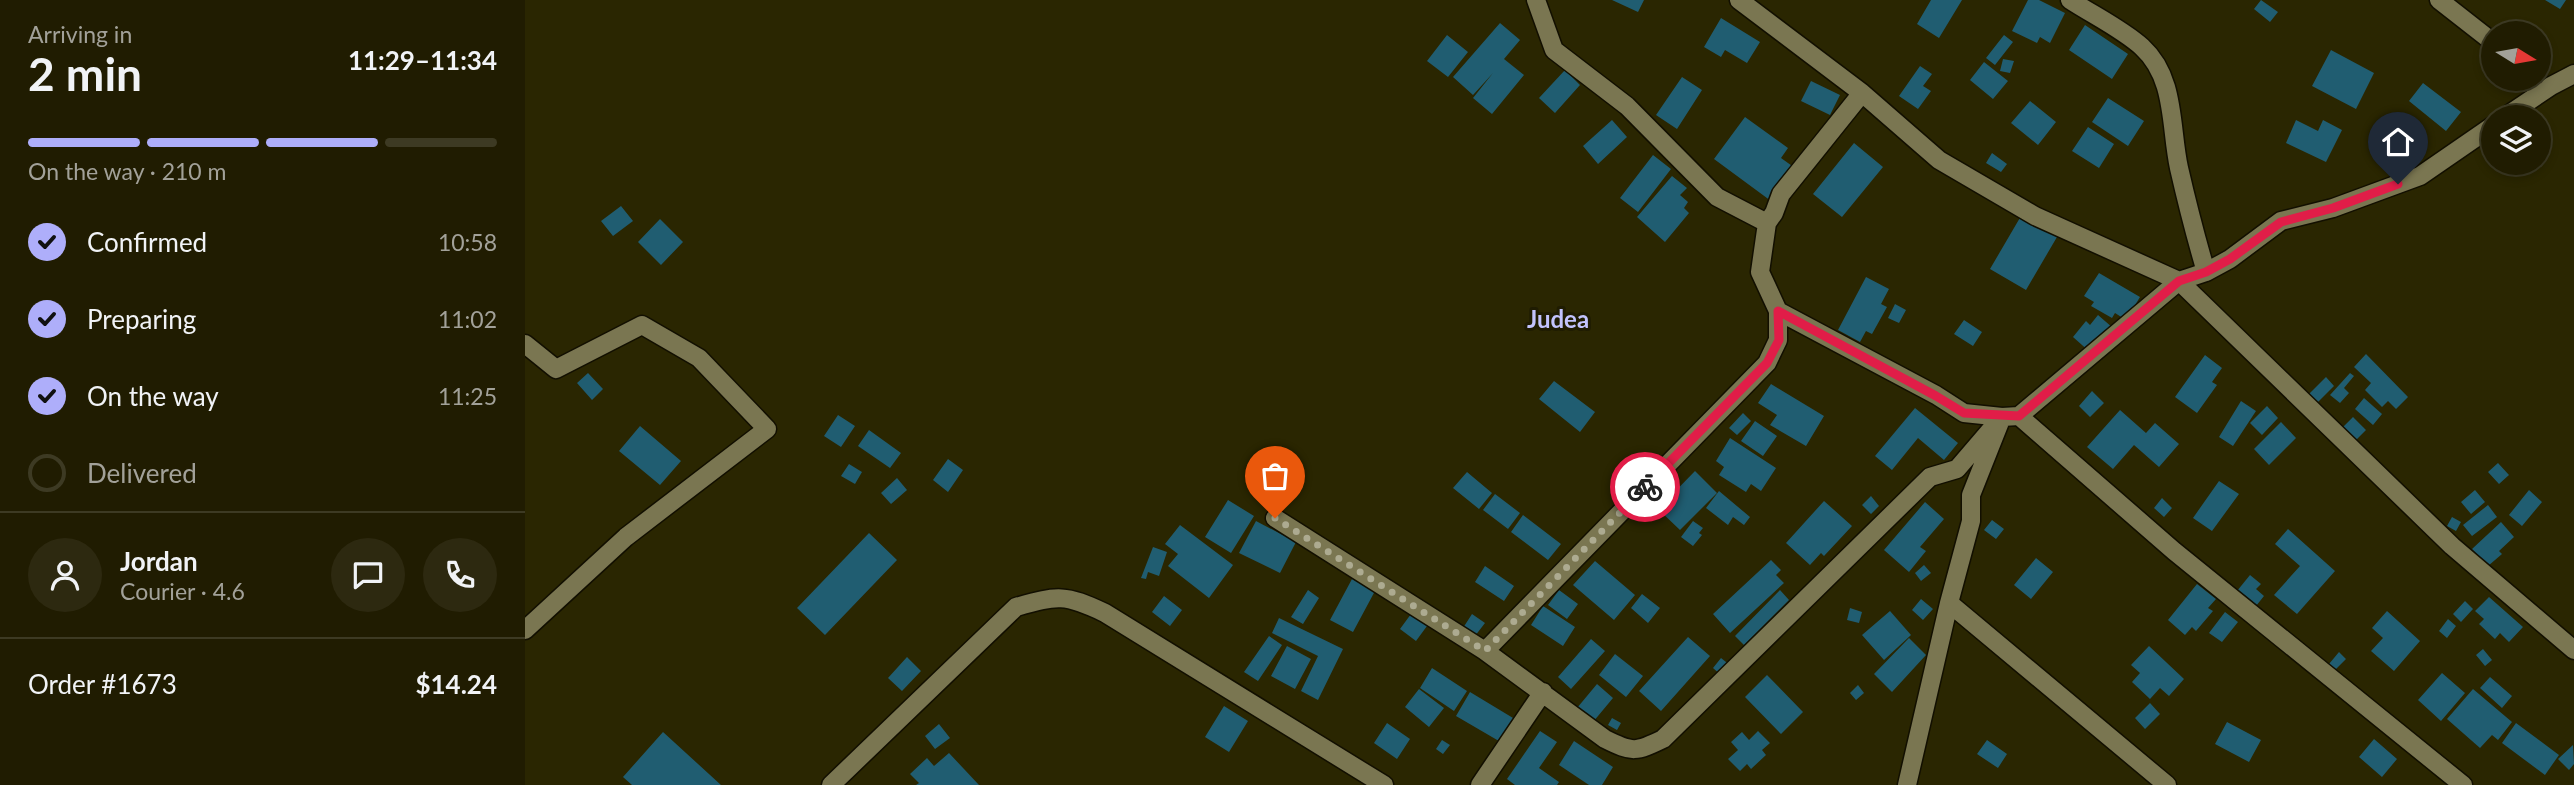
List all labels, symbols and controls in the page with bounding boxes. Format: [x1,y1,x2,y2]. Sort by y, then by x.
text: Arriving in [28,20,132,48]
north arrow [2481,21,2551,91]
map controls [2481,21,2551,175]
text: 11:29–11:34 [348,44,497,76]
text: 2 min [28,46,142,101]
button: layers [2481,105,2551,175]
pin [2368,112,2428,184]
icon: home [2379,123,2417,161]
text: On the way · 210 m [28,157,227,185]
icon: check [28,223,66,261]
text: Confirmed [87,226,207,258]
text: 10:58 [438,228,497,256]
icon: check [28,300,66,338]
text: Preparing [87,303,196,335]
district label: Judea [1527,304,1589,333]
text: 11:02 [438,305,497,333]
icon: check [28,377,66,415]
text: On the way [87,380,219,412]
text: 11:25 [438,382,497,410]
pin [1245,446,1305,518]
courier [1610,452,1680,522]
text: Delivered [87,457,197,489]
icon: bag [1256,457,1294,495]
icon: bike [1626,468,1664,506]
button: person [28,538,102,612]
button: chat [331,538,405,612]
button: phone [423,538,497,612]
text: Jordan [120,545,198,577]
text: Courier · 4.6 [120,577,245,605]
text: Order #1673 [28,668,177,700]
text: $14.24 [415,668,497,700]

